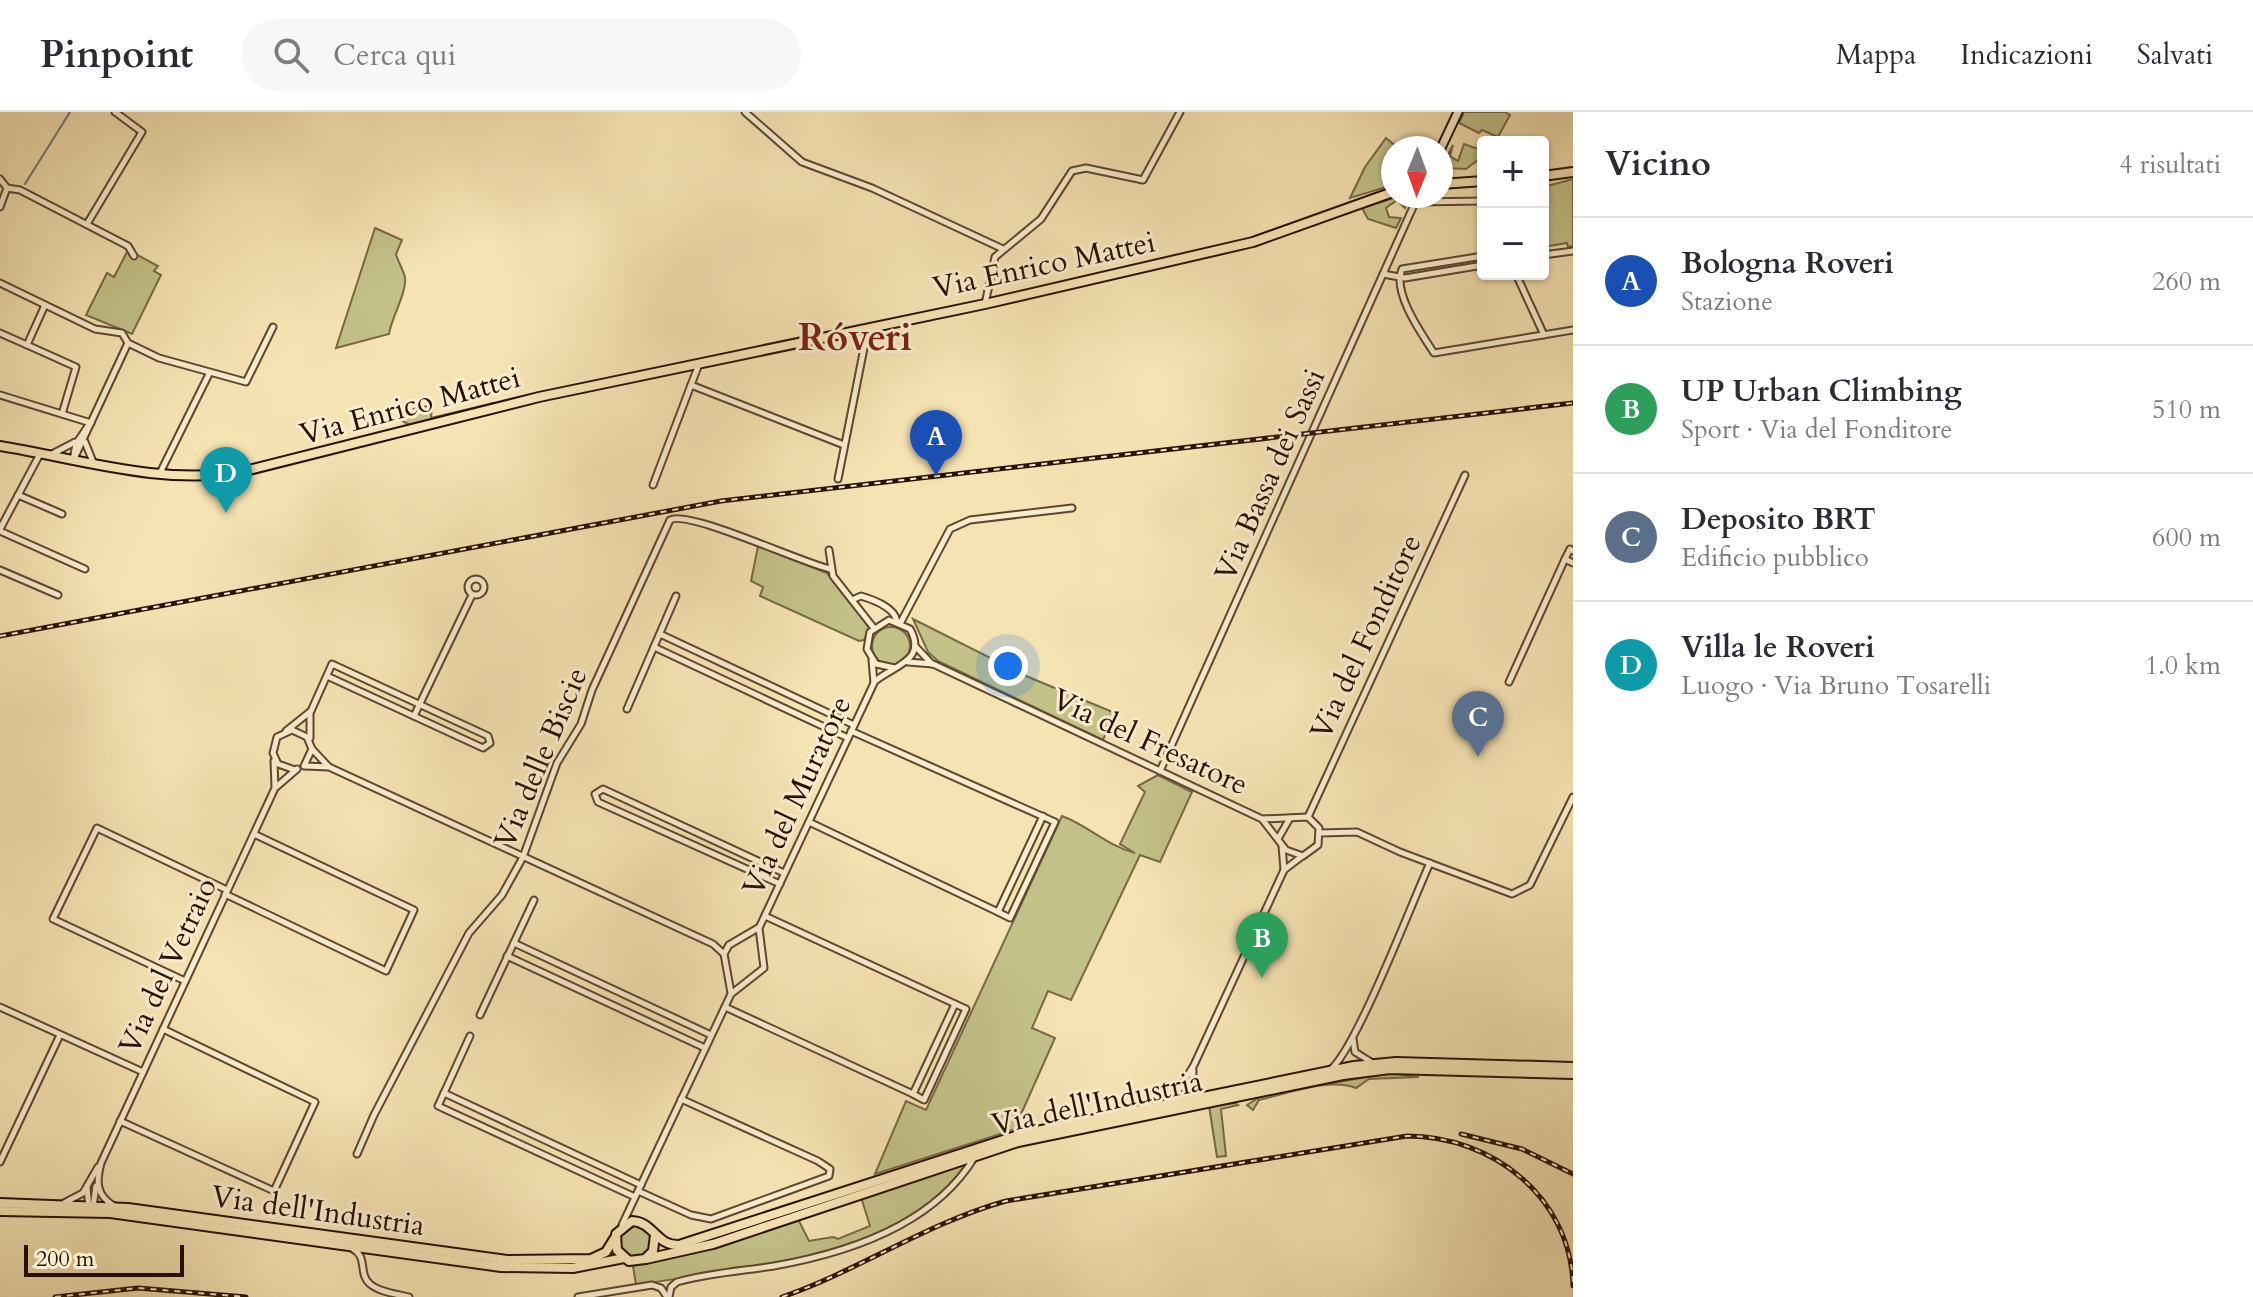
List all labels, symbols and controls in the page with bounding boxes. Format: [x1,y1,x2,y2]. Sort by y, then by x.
search box [241,19,801,91]
text: Pinpoint [40,29,193,81]
icon: search [269,33,313,77]
text: Cerca qui [333,35,456,76]
text: Mappa [1836,36,1916,74]
text: Indicazioni [1960,36,2093,74]
text: Salvati [2137,36,2213,74]
north arrow [1381,136,1453,208]
map controls [1477,136,1549,280]
button: + [1477,136,1549,208]
text: Vicino [1605,141,1711,187]
text: 4 risultati [2119,147,2221,182]
button: − [1477,208,1549,280]
street label: Via Enrico Mattei [929,221,1159,309]
text: Bologna Roveri [1681,243,1894,284]
text: A [1621,264,1641,299]
text: 260 m [2152,264,2221,299]
text: Stazione [1681,284,1773,319]
district label: Róveri [798,312,912,364]
street label: Via Enrico Mattei [295,357,525,455]
street label: Via Bassa dei Sassi [1205,362,1335,588]
text: UP Urban Climbing [1681,371,1962,412]
text: B [1622,392,1640,427]
text: 510 m [2152,392,2221,427]
pin: A [910,410,962,476]
text: Sport · Via del Fonditore [1681,412,1952,447]
pin: D [200,447,252,513]
text: Deposito BRT [1681,499,1876,540]
text: C [1621,520,1641,555]
text: 600 m [2152,520,2221,555]
street label: Via del Fonditore [1301,528,1431,746]
text: Edificio pubblico [1681,540,1869,575]
text: Villa le Roveri [1681,627,1875,668]
your location [988,646,1028,686]
text: D [1620,648,1642,683]
text: 1.0 km [2145,648,2221,683]
street label: Via delle Biscie [484,661,598,855]
text: Luogo · Via Bruno Tosarelli [1681,668,1991,703]
street label: Via del Fresatore [1045,679,1255,805]
street label: Via del Muratore [733,690,861,902]
pin: C [1452,691,1504,757]
street label: Via del Vetraio [109,871,227,1061]
pin: B [1236,912,1288,978]
street label: Via dell'Industria [988,1061,1206,1145]
street label: Via dell'Industria [209,1176,427,1246]
scale bar [24,1241,184,1277]
text: 200 m [36,1244,94,1274]

